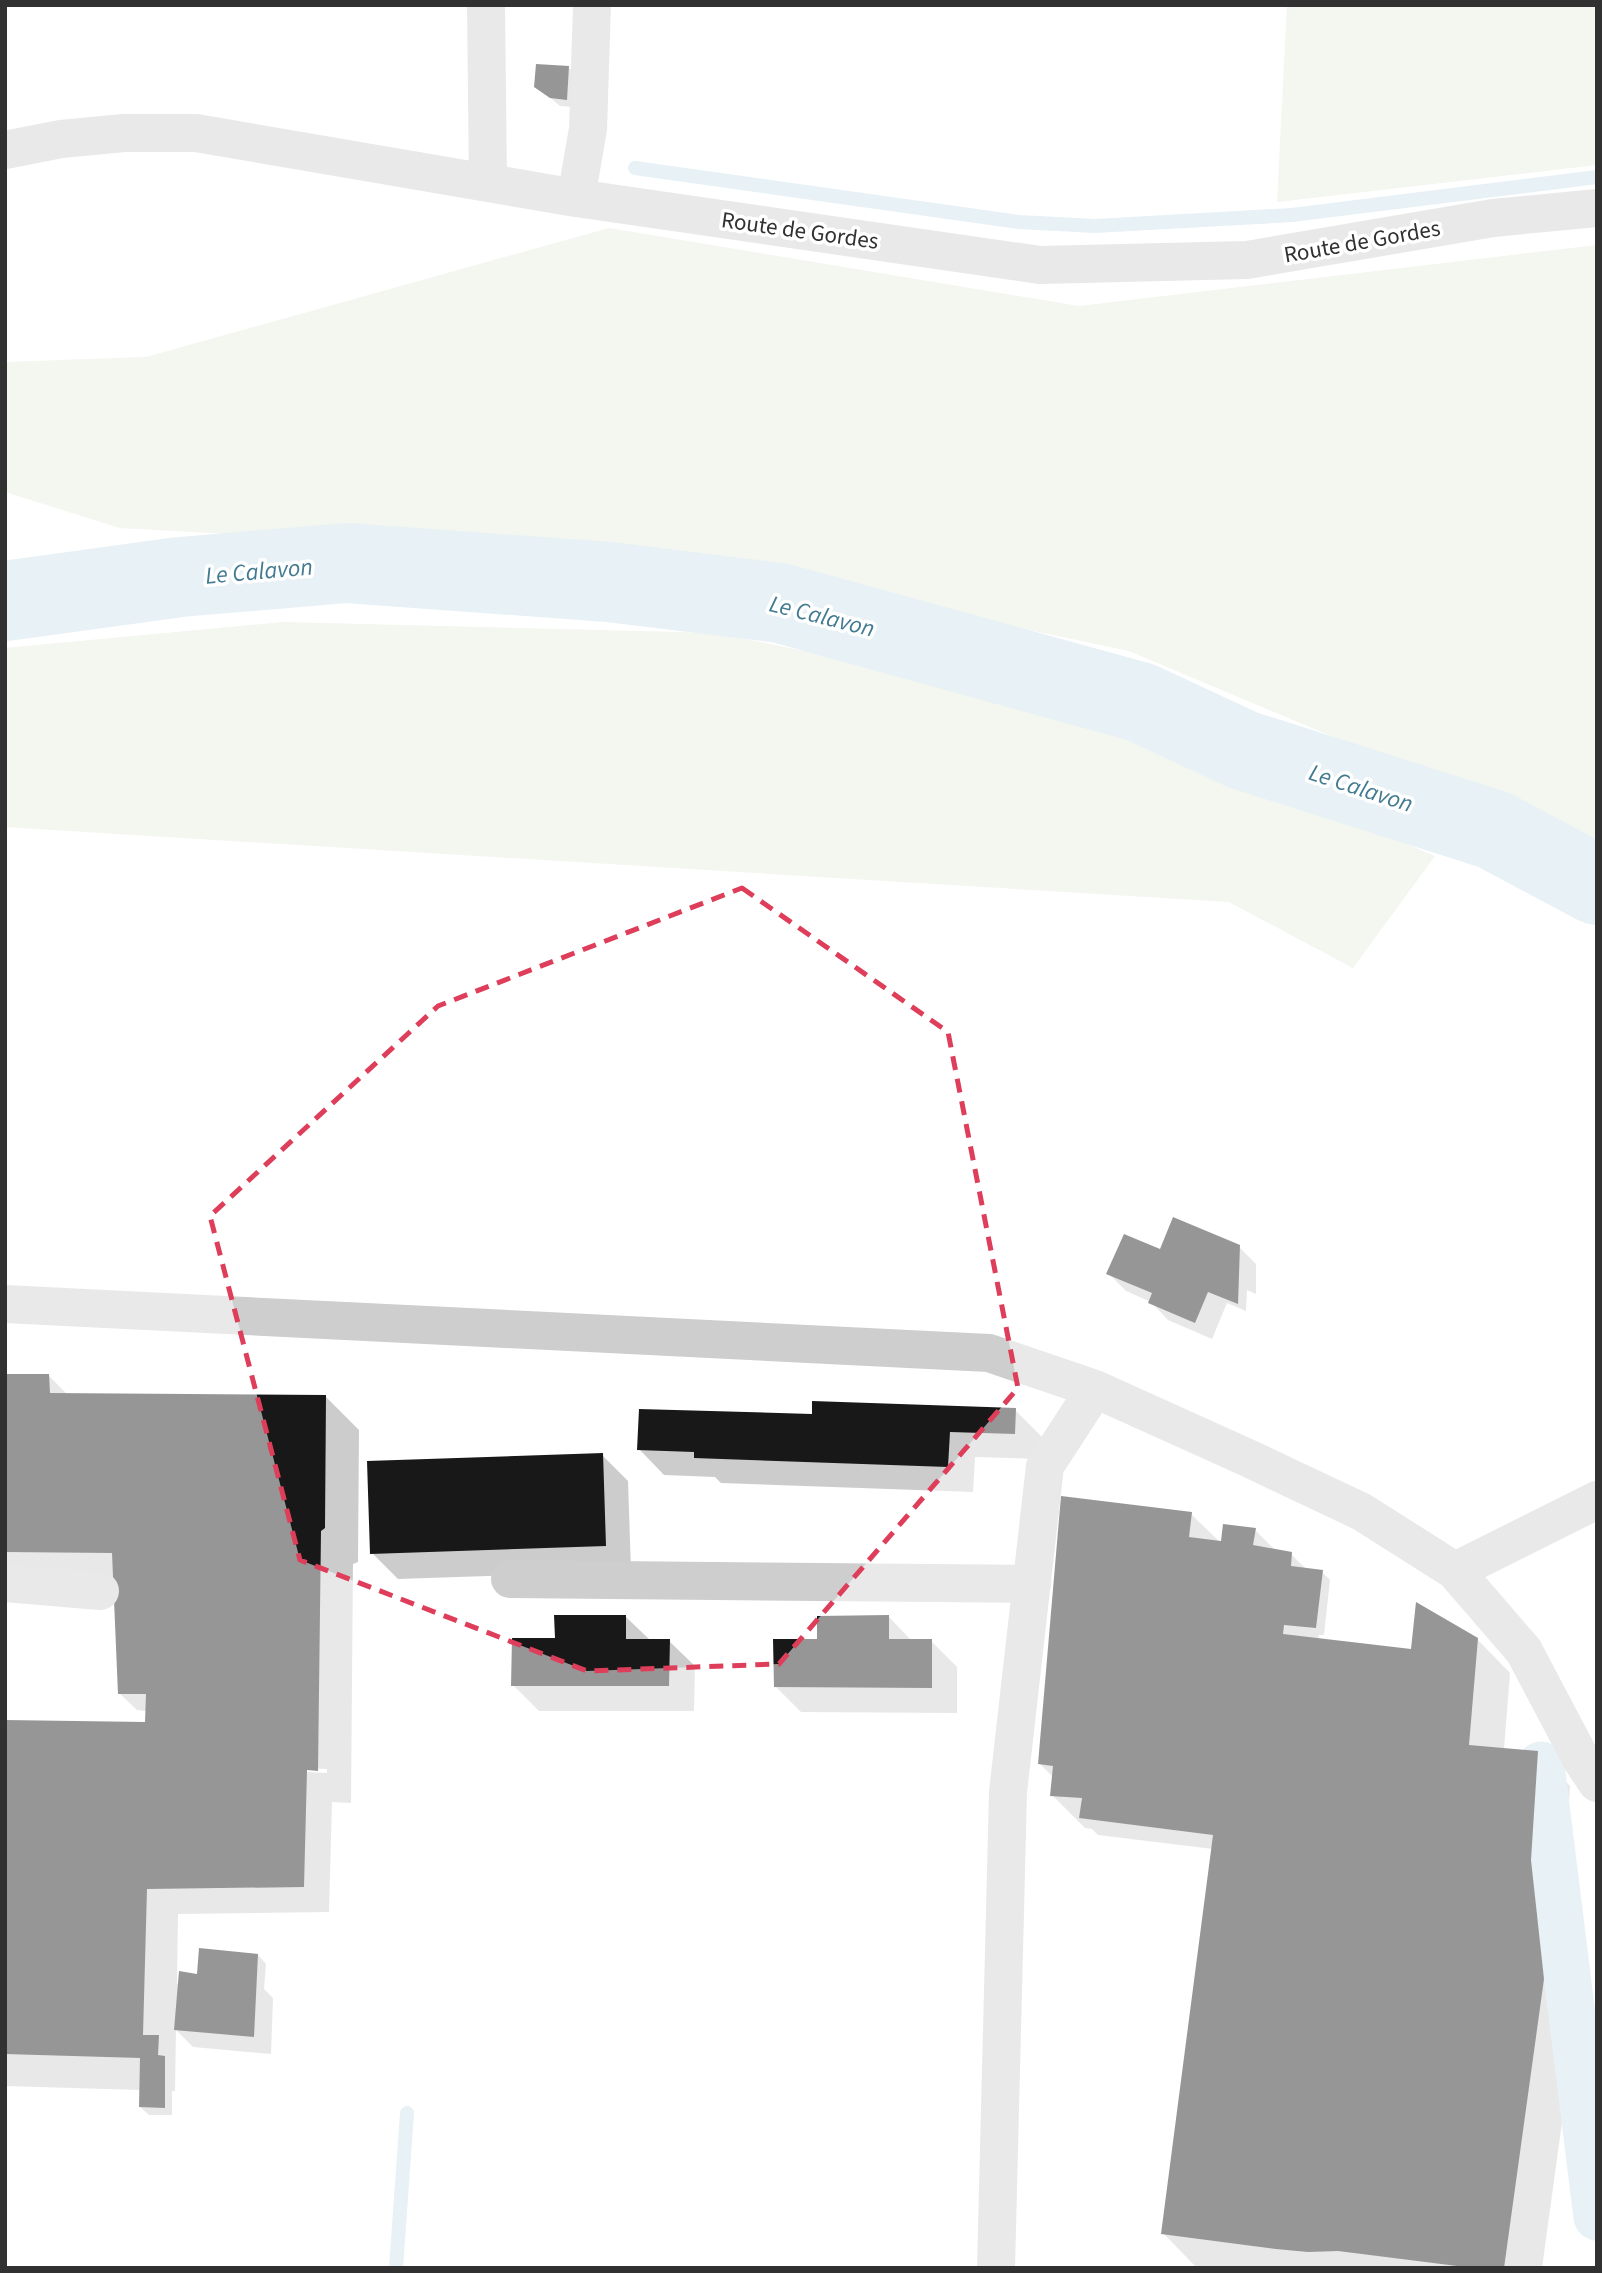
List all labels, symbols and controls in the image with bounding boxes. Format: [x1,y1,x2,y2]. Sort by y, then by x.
street label: Route de Gordes [719,203,881,258]
street label: Route de Gordes [1281,211,1443,271]
water label: Le Calavon [204,549,314,594]
water label: Le Calavon [765,586,878,646]
water label: Le Calavon [1304,755,1417,822]

